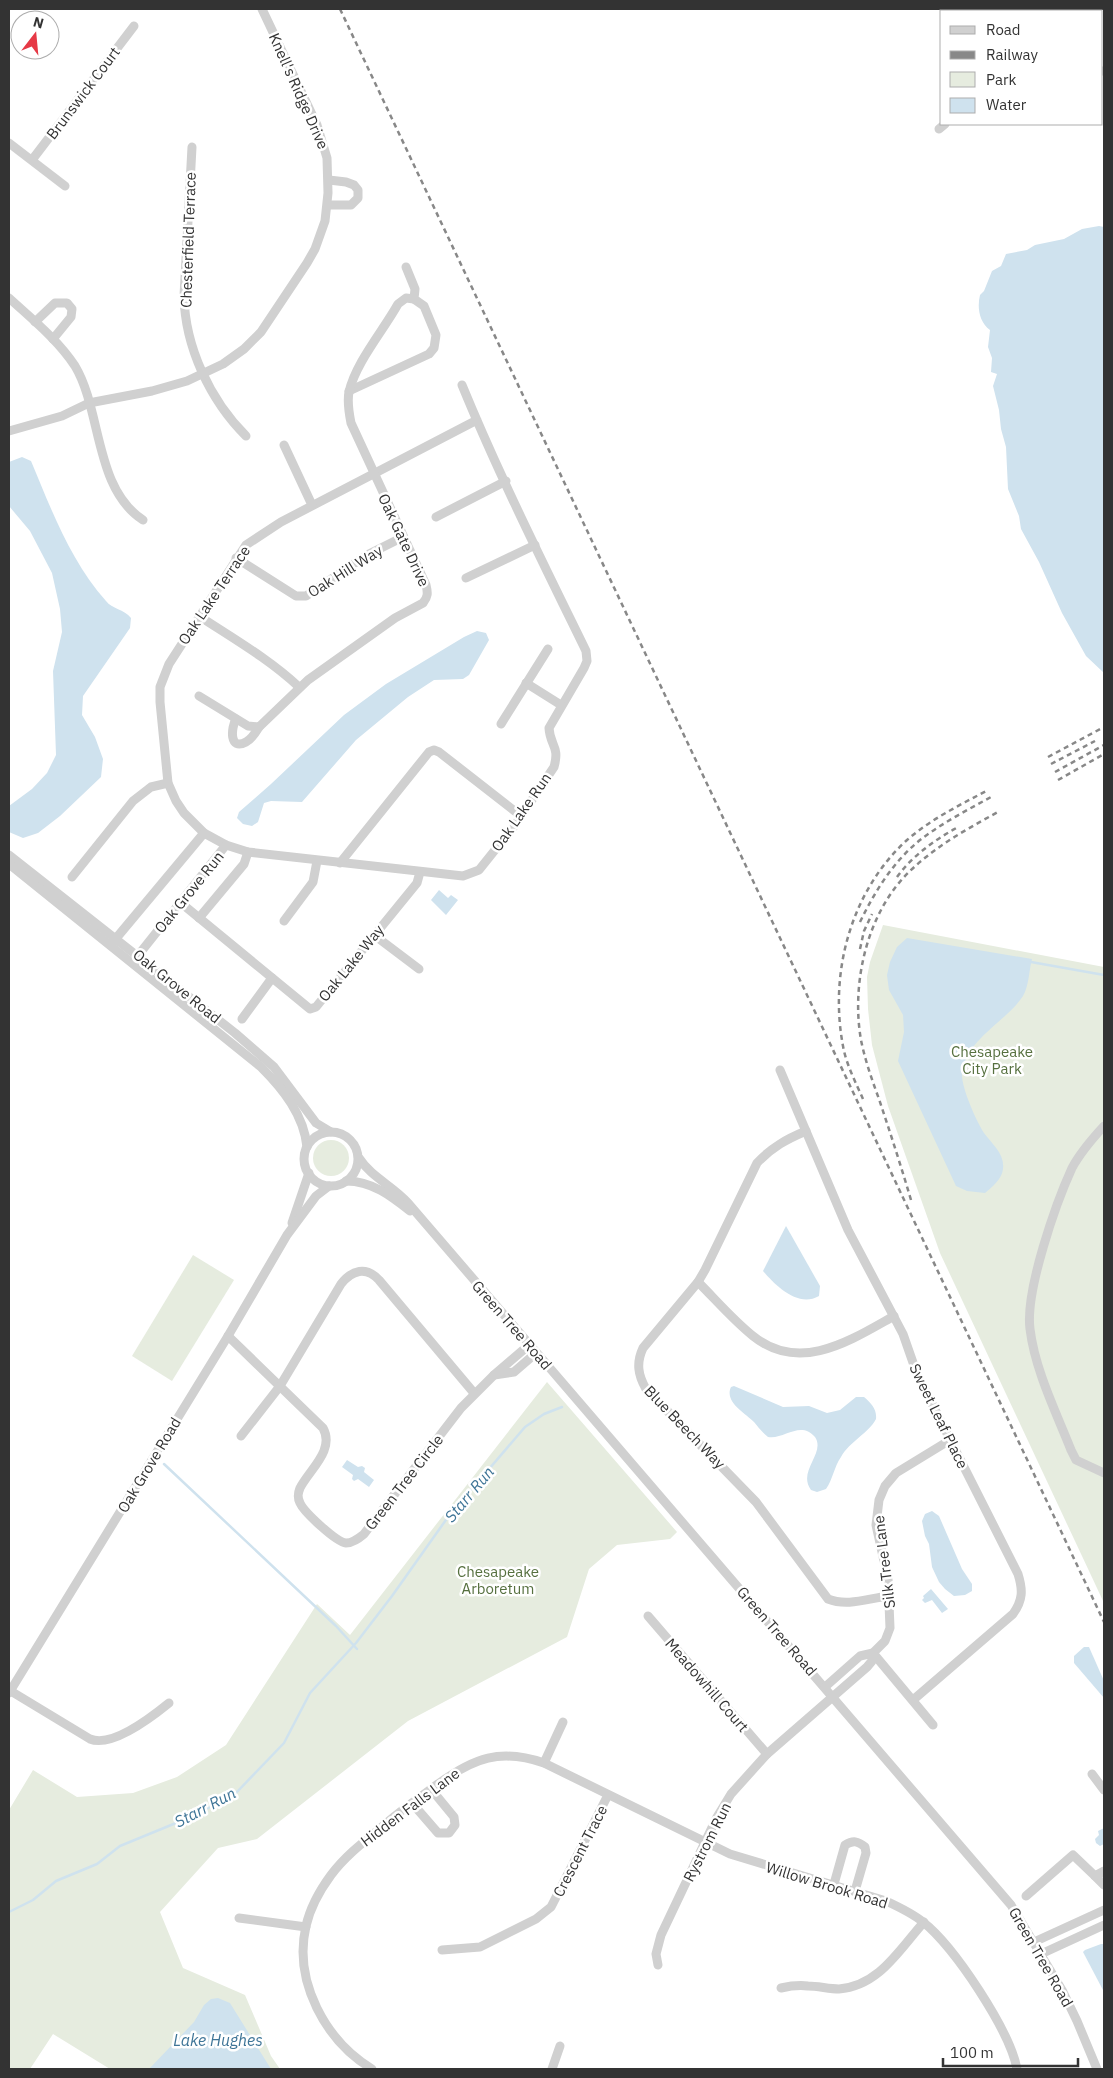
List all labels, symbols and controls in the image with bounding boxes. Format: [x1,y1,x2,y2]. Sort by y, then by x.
north arrow [10,10,60,60]
legend [940,10,1103,125]
text: N [31,12,46,33]
text: Road [986,20,1021,39]
street label: Knell's Ridge Drive [265,30,333,152]
street label: Brunswick Court [42,43,124,143]
text: Railway [986,45,1039,64]
text: Park [986,70,1016,89]
text: Water [986,95,1027,114]
street label: Chesterfield Terrace [176,172,200,308]
street label: Oak Gate Drive [374,491,434,589]
street label: Oak Hill Way [304,540,386,601]
street label: Oak Lake Terrace [174,542,254,648]
street label: Oak Lake Run [487,769,555,855]
street label: Oak Grove Run [150,847,228,937]
street label: Oak Lake Way [314,920,388,1005]
street label: Oak Grove Road [129,945,225,1027]
park label: Chesapeake City Park [951,1042,1033,1078]
street label: Green Tree Road [468,1276,556,1374]
street label: Sweet Leaf Place [905,1360,973,1472]
street label: Blue Beech Way [640,1381,730,1473]
street label: Oak Grove Road [113,1414,185,1516]
street label: Green Tree Circle [361,1430,447,1534]
water label: Starr Run [440,1462,498,1526]
street label: Silk Tree Lane [869,1514,899,1610]
park label: Chesapeake Arboretum [457,1562,539,1598]
street label: Green Tree Road [733,1582,821,1680]
street label: Meadowhill Court [661,1634,753,1736]
street label: Hidden Falls Lane [357,1764,463,1850]
water label: Starr Run [171,1783,239,1831]
street label: Rystrom Run [679,1799,735,1885]
street label: Crescent Trace [549,1802,611,1900]
street label: Willow Brook Road [764,1857,890,1913]
street label: Green Tree Road [1005,1904,1077,2010]
water label: Lake Hughes [173,2030,263,2050]
scale bar [943,2036,1078,2068]
text: 100 m [950,2043,994,2062]

